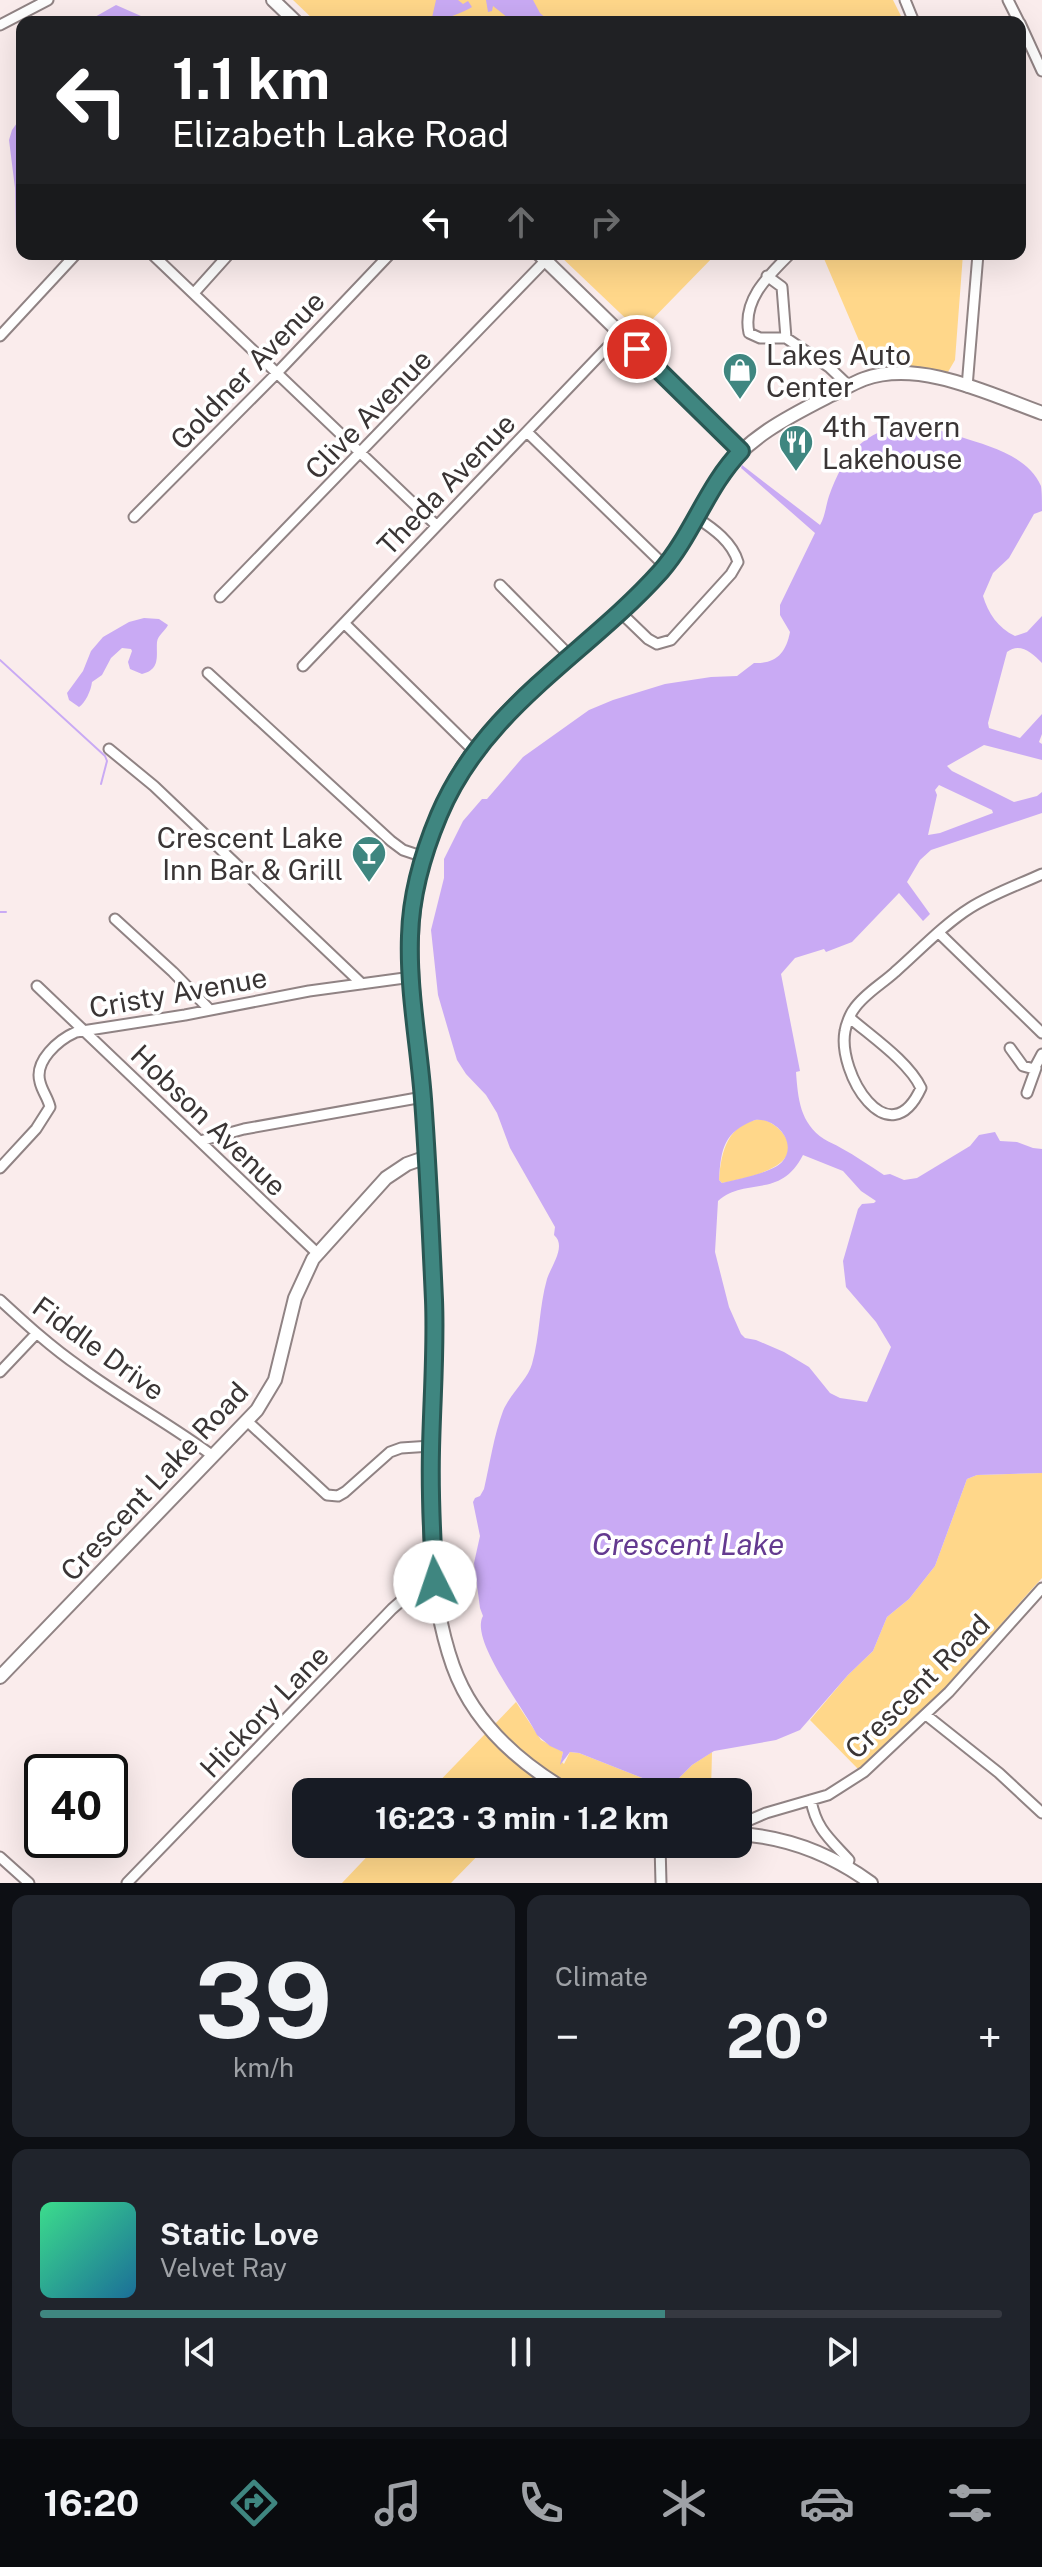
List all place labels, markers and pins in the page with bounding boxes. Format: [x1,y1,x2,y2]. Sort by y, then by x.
pin [603,315,671,383]
place label: Lakes Auto Center [766,338,911,403]
shop icon: Lakes Auto Center [721,351,759,401]
place label: 4th Tavern Lakehouse [822,410,962,475]
restaurant icon: 4th Tavern Lakehouse [777,423,815,473]
place label: Crescent Lake Inn Bar & Grill [157,821,343,886]
bar icon: Crescent Lake Inn Bar & Grill [350,834,388,884]

